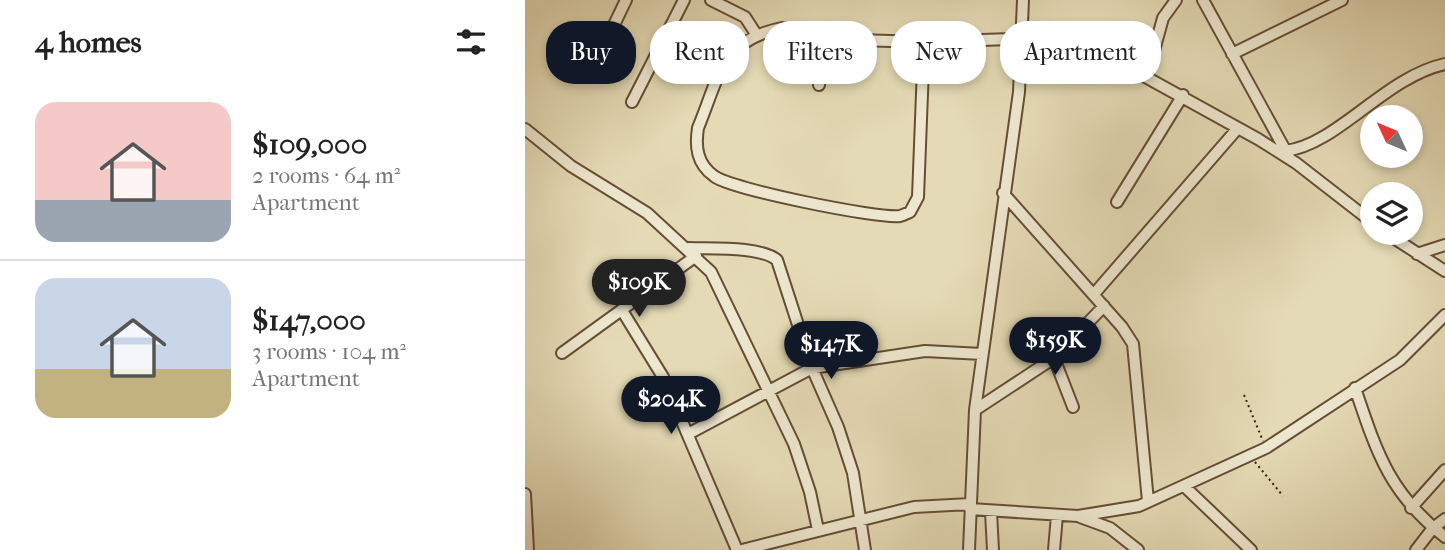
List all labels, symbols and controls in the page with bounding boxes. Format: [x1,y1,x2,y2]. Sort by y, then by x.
chip: Buy [546,21,636,84]
chip: Rent [650,21,749,84]
chip: Filters [763,21,877,84]
chip: New [891,21,986,84]
chip: Apartment [1000,21,1161,84]
icon: filters [452,23,490,61]
text: 4 homes [35,25,142,60]
north arrow [1360,105,1423,168]
map controls [1360,105,1423,245]
text: $109,000 [252,127,367,162]
icon: home [91,130,175,214]
text: 2 rooms · 64 m² [252,162,400,189]
button: layers [1360,182,1423,245]
text: Apartment [252,189,360,216]
pin: $109K [590,260,688,319]
text: $109K [608,268,670,295]
text: $147,000 [252,303,366,338]
icon: home [91,306,175,390]
pin: $159K [1006,318,1104,377]
pin: $147K [782,322,880,381]
text: $159K [1025,326,1085,353]
text: $147K [800,330,862,357]
text: 3 rooms · 104 m² [252,338,406,365]
text: Apartment [252,365,360,392]
pin: $204K [622,376,720,436]
text: $204K [637,385,705,412]

